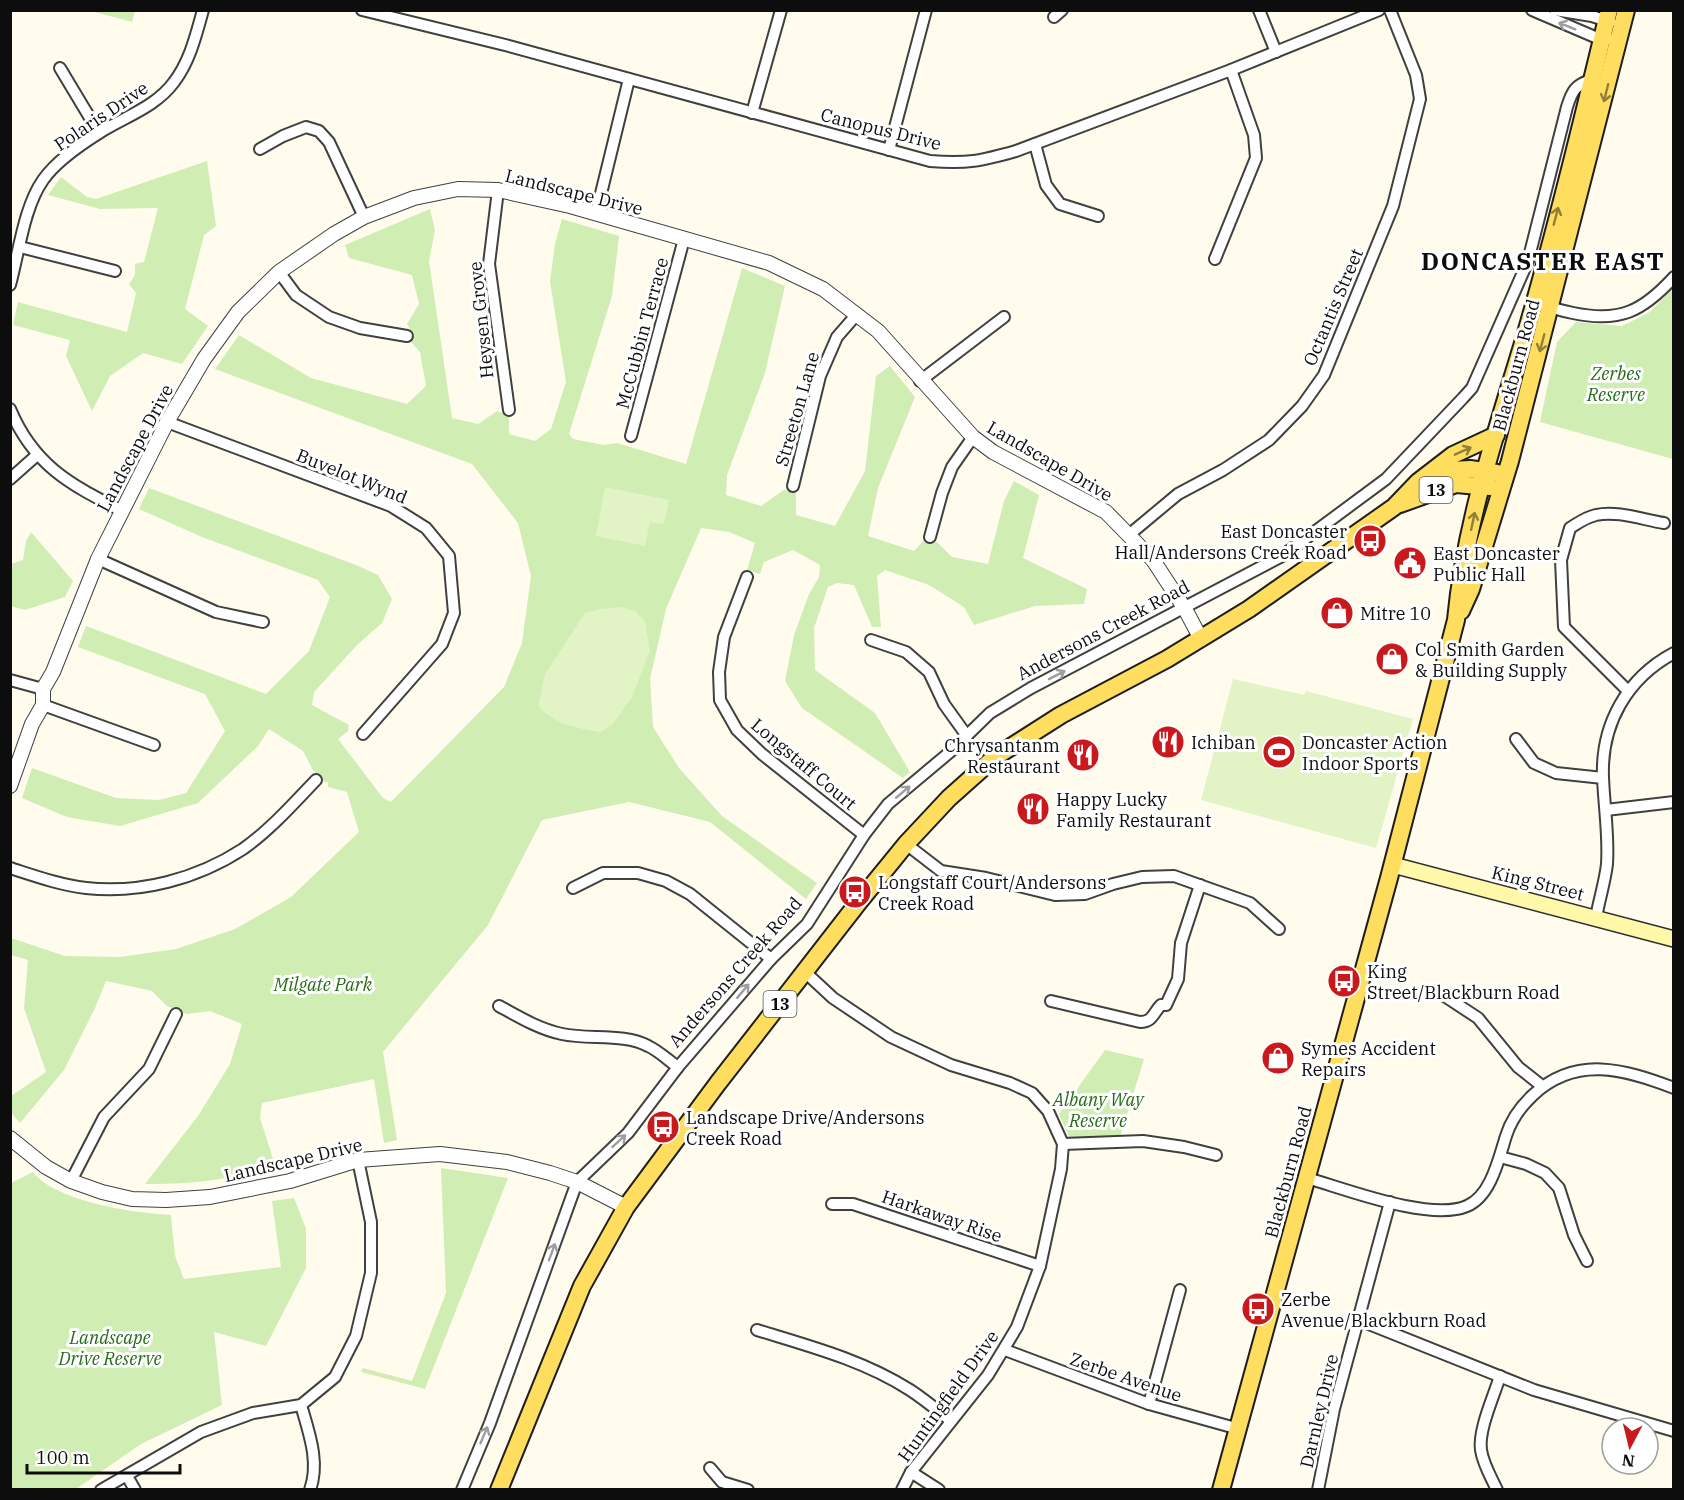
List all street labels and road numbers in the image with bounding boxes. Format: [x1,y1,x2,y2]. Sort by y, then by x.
street label: Polaris Drive [50,76,152,156]
street label: Canopus Drive [818,103,944,155]
street label: Landscape Drive [503,164,645,220]
street label: Octantis Street [1298,245,1368,369]
street label: McCubbin Terrace [611,255,673,411]
street label: Heysen Grove [463,260,499,380]
street label: Blackburn Road [1487,296,1545,433]
street label: Streeton Lane [770,349,824,469]
street label: Landscape Drive [92,380,178,516]
street label: Landscape Drive [983,416,1117,506]
street label: Buvelot Wynd [293,443,411,509]
road number: 13 [1420,477,1452,503]
street label: Andersons Creek Road [1013,575,1193,685]
street label: Longstaff Court [747,713,861,815]
street label: King Street [1489,860,1587,906]
street label: Andersons Creek Road [663,892,807,1052]
road number: 13 [764,991,796,1017]
street label: Blackburn Road [1259,1103,1317,1240]
street label: Landscape Drive [222,1133,364,1187]
street label: Harkaway Rise [879,1185,1005,1247]
street label: Huntingfield Drive [893,1326,1003,1466]
street label: Zerbe Avenue [1067,1347,1185,1407]
street label: Darnley Drive [1295,1352,1343,1470]

